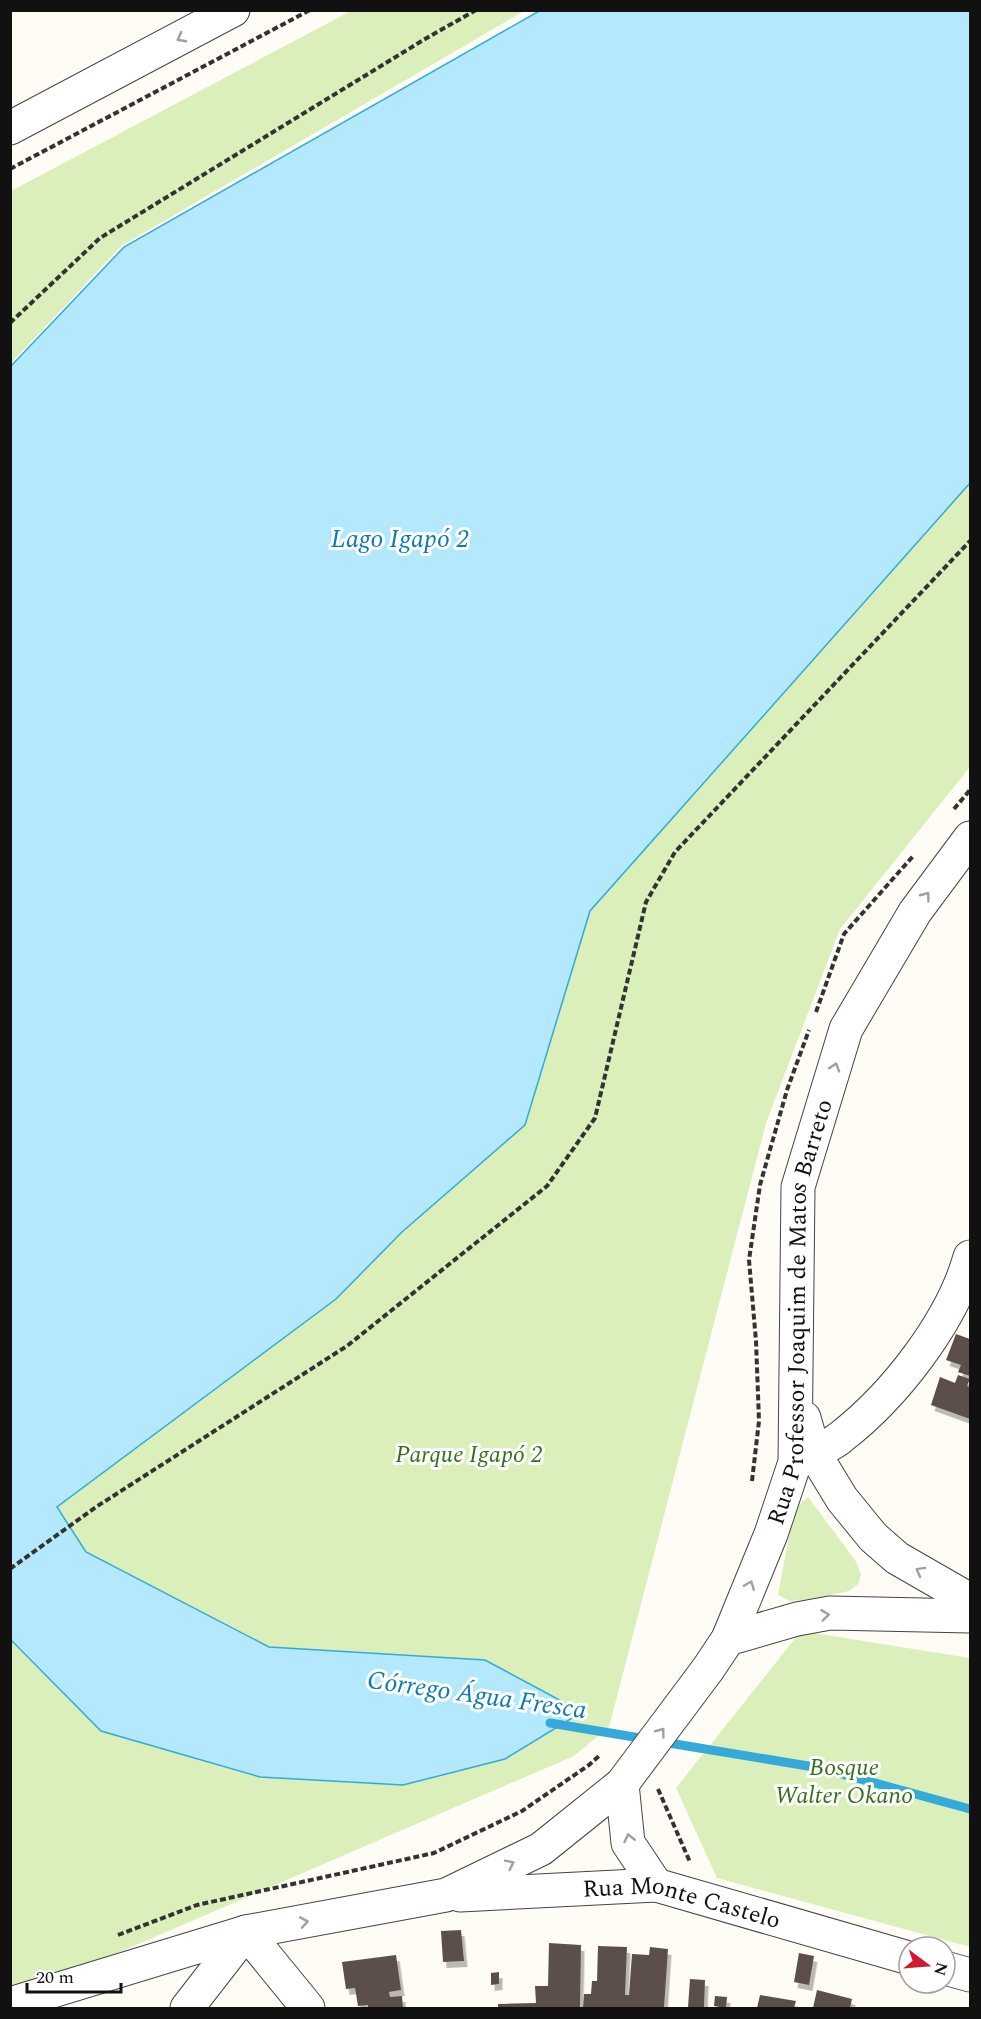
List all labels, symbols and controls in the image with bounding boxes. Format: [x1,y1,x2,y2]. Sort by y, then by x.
one-way arrow [177,31,187,42]
water label: Lago Igapó 2 [331,519,469,559]
one-way arrow [919,892,930,903]
one-way arrow [828,1062,840,1073]
street label: Rua Professor Joaquim de Matos Barreto [758,1095,843,1530]
park label: Parque Igapó 2 [395,1437,543,1473]
one-way arrow [915,1567,926,1578]
one-way arrow [743,1580,755,1591]
one-way arrow [820,1609,830,1621]
water label: Córrego Água Fresca [364,1660,589,1730]
one-way arrow [654,1728,665,1739]
park label: Bosque Walter Okano [775,1750,913,1814]
one-way arrow [623,1833,636,1843]
one-way arrow [504,1860,515,1872]
street label: Rua Monte Castelo [582,1868,785,1939]
one-way arrow [298,1916,308,1929]
north arrow [897,1935,957,1995]
scale bar [27,1956,122,1994]
text: N [927,1959,954,1978]
text: 20 m [36,1964,74,1991]

